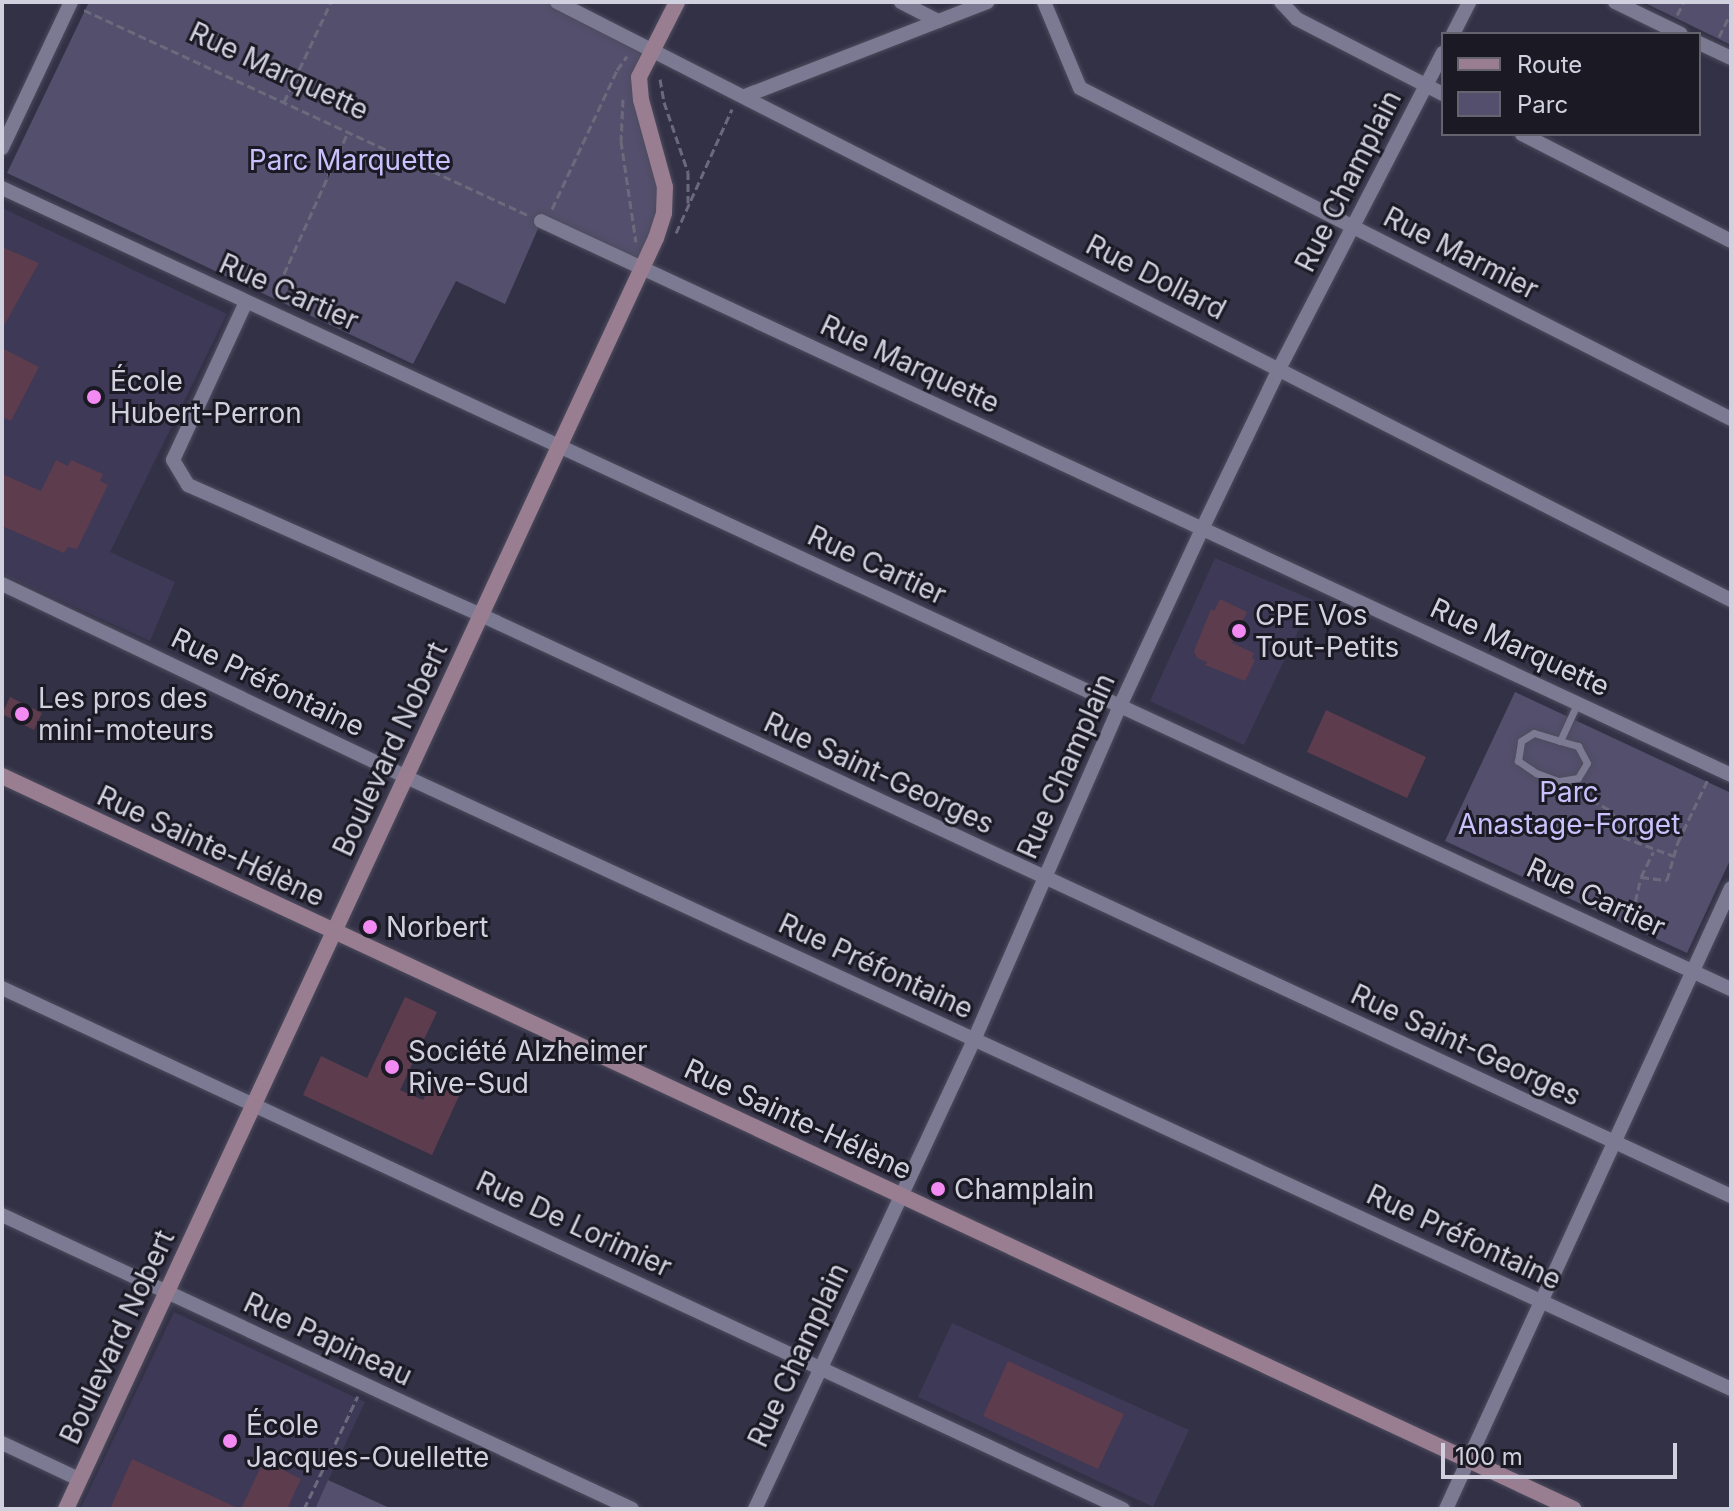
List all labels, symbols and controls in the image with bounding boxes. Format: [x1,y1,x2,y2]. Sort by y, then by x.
street label: Rue Marquette [184,15,374,127]
legend [1441,32,1701,136]
text: Route [1517,50,1582,79]
street label: Rue Champlain [1288,85,1408,277]
text: Parc [1517,90,1568,119]
park label: Parc Marquette [249,143,451,177]
street label: Rue Marmier [1378,200,1544,306]
street label: Rue Dollard [1081,227,1231,327]
street label: Rue Cartier [214,246,364,338]
street label: Rue Marquette [815,308,1005,420]
place label: École Hubert-Perron [110,364,302,430]
marker: École Hubert-Perron [85,388,103,406]
street label: Rue Cartier [802,518,952,612]
street label: Rue Marquette [1425,591,1615,703]
place label: CPE Vos Tout-Petits [1255,598,1399,664]
street label: Rue Préfontaine [166,621,370,743]
marker: CPE Vos Tout-Petits [1230,622,1248,640]
street label: Boulevard Nobert [326,637,454,861]
street label: Rue Champlain [1010,668,1122,864]
place label: Les pros des mini-moteurs [38,681,214,747]
marker: Les pros des mini-moteurs [13,705,31,723]
street label: Rue Saint-Georges [759,705,999,841]
park label: Parc Anastage-Forget [1458,775,1680,841]
street label: Rue Sainte-Hélène [92,779,330,913]
street label: Rue Cartier [1521,850,1671,944]
street label: Rue Préfontaine [773,906,979,1026]
place label: Norbert [386,910,488,944]
marker: Norbert [361,918,379,936]
street label: Rue Saint-Georges [1346,977,1586,1113]
place label: Société Alzheimer Rive-Sud [408,1034,648,1100]
street label: Rue Sainte-Hélène [679,1052,917,1186]
marker: Société Alzheimer Rive-Sud [383,1058,401,1076]
street label: Rue De Lorimier [471,1164,677,1284]
place label: Champlain [954,1172,1094,1206]
street label: Rue Préfontaine [1361,1177,1567,1297]
marker: Champlain [929,1180,947,1198]
street label: Boulevard Nobert [53,1225,181,1449]
street label: Rue Champlain [741,1258,855,1452]
street label: Rue Papineau [239,1285,417,1393]
place label: École Jacques-Ouellette [246,1408,489,1474]
scale bar [1445,1427,1681,1477]
marker: École Jacques-Ouellette [221,1432,239,1450]
text: 100 m [1455,1442,1523,1471]

